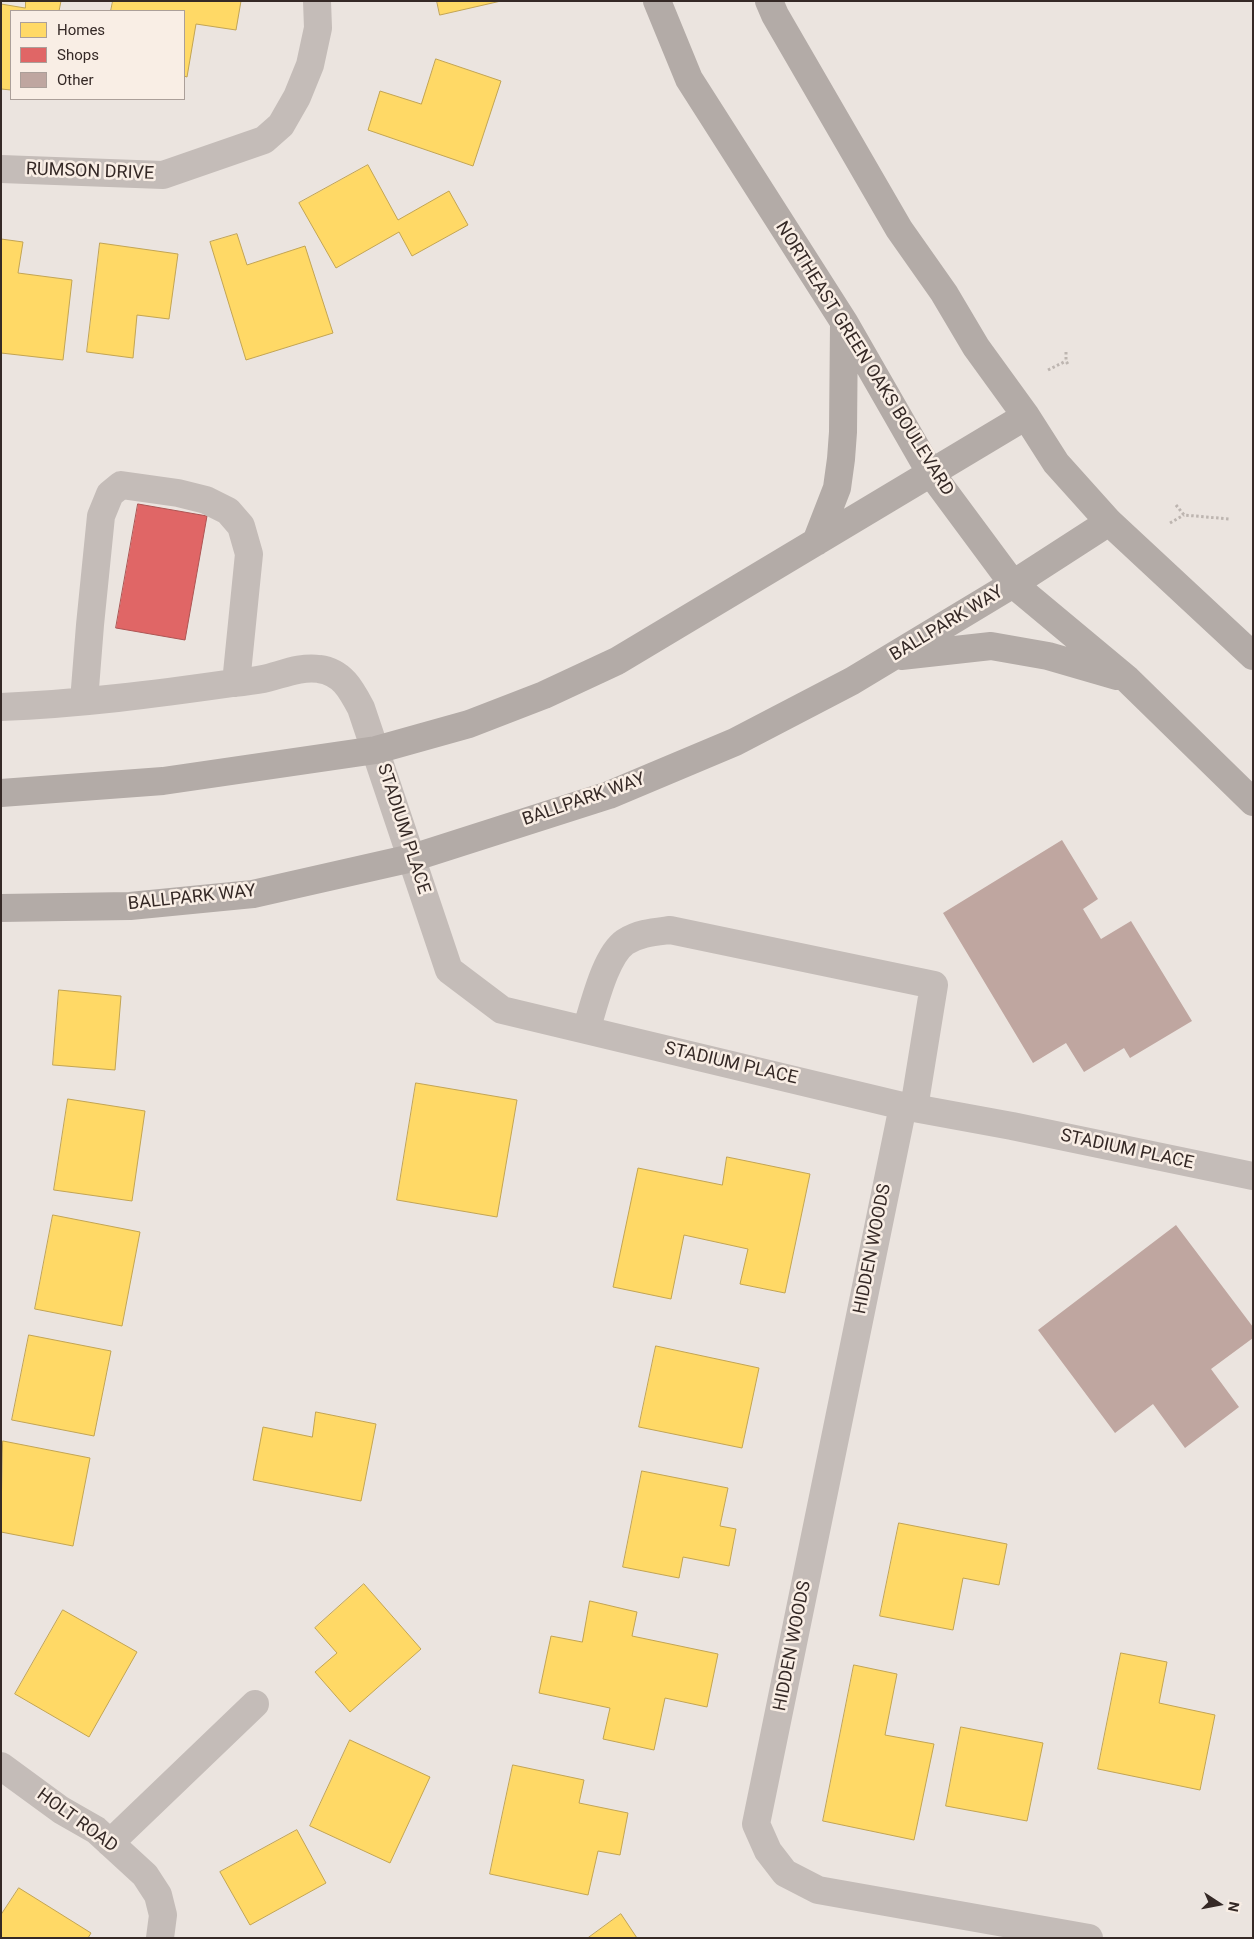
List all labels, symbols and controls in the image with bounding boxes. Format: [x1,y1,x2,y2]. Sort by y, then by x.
legend [10,10,185,100]
text: Homes [57,21,105,39]
text: Shops [57,46,99,64]
text: Other [57,71,94,89]
street label: RUMSON DRIVE [25,159,155,185]
street label: NORTHEAST GREEN OAKS BOULEVARD [770,218,958,500]
street label: BALLPARK WAY [886,582,1008,666]
street label: STADIUM PLACE [372,761,434,897]
street label: BALLPARK WAY [520,769,648,831]
street label: BALLPARK WAY [127,881,257,915]
street label: STADIUM PLACE [662,1038,800,1090]
street label: STADIUM PLACE [1058,1125,1196,1175]
street label: HIDDEN WOODS [850,1182,896,1316]
street label: HIDDEN WOODS [770,1579,816,1713]
street label: HOLT ROAD [32,1784,122,1858]
north arrow [1194,1879,1244,1929]
text: N [1225,1900,1243,1913]

